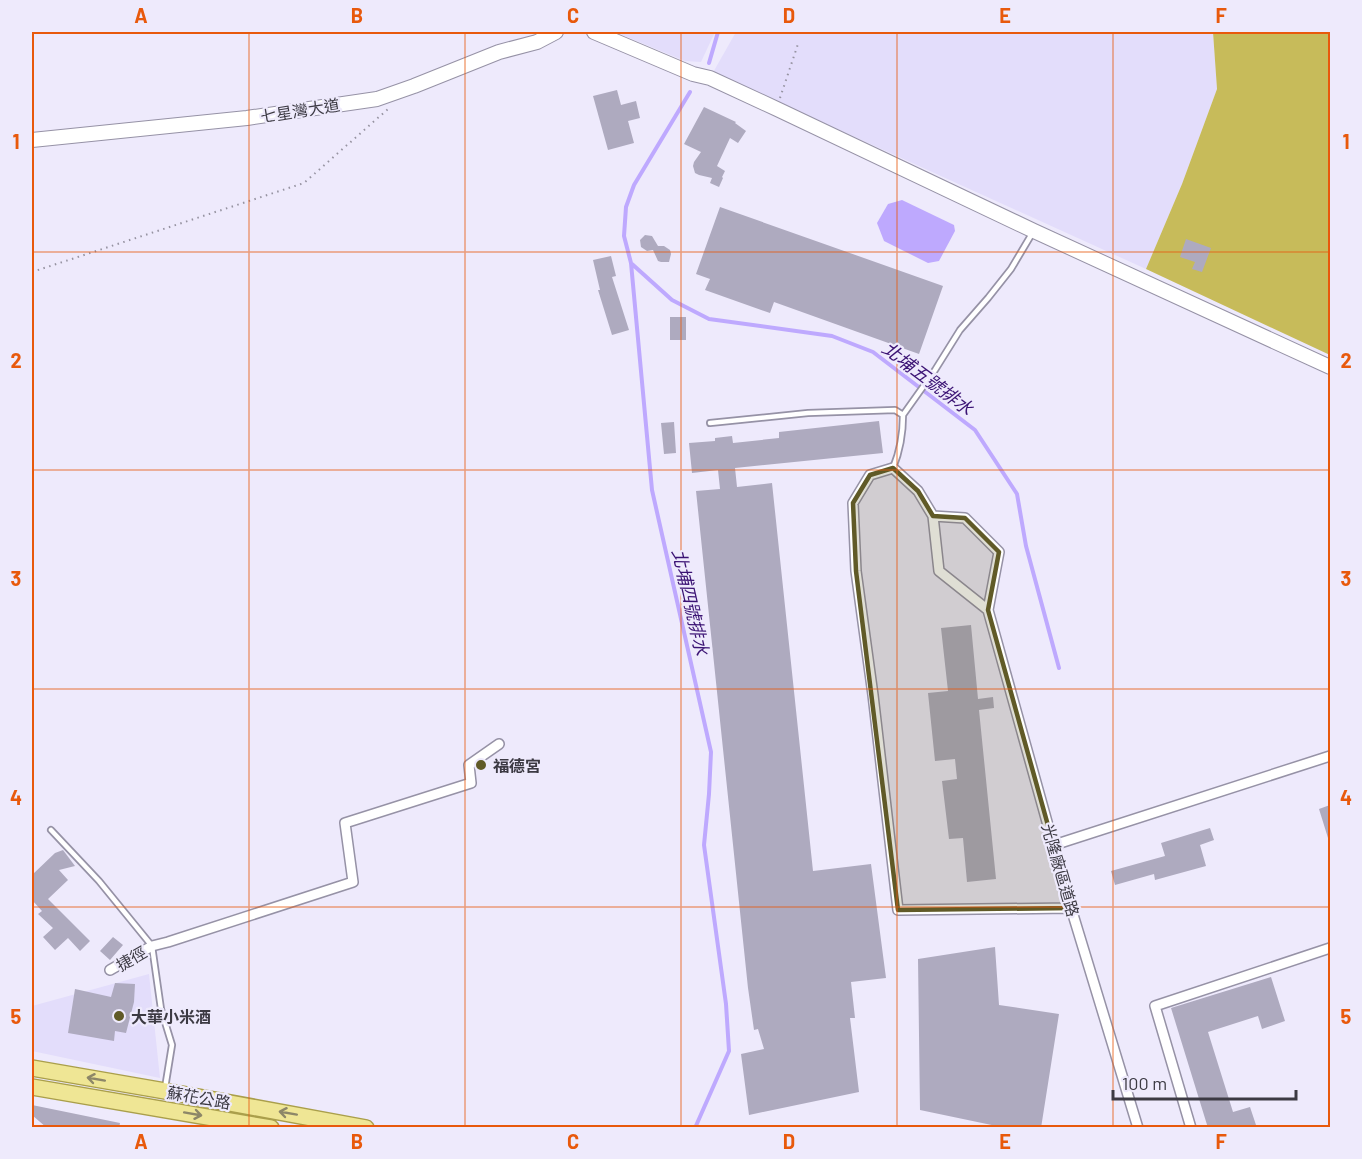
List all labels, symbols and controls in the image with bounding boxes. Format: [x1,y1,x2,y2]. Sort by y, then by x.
text: A [134,3,148,27]
text: B [351,3,363,27]
text: C [567,3,579,27]
text: D [783,3,795,27]
text: E [999,3,1011,27]
text: F [1215,3,1227,27]
street label: 七星灣大道 [259,94,341,126]
text: 1 [12,129,20,153]
text: 1 [1342,129,1350,153]
water label: 北埔五號排水 [878,337,979,420]
text: 2 [10,348,22,372]
text: 2 [1340,348,1352,372]
water label: 北埔四號排水 [668,547,714,658]
text: 3 [11,566,21,590]
text: 3 [1341,566,1351,590]
place label: 福德宮 [493,756,541,775]
marker: 福德宮 [474,758,488,772]
text: 4 [10,785,22,809]
text: 4 [1340,785,1352,809]
street label: 光隆廠區道路 [1039,821,1083,919]
street label: 捷徑 [112,942,150,974]
text: 5 [11,1004,22,1028]
text: 5 [1341,1004,1352,1028]
place label: 大華小米酒 [131,1007,211,1026]
marker: 大華小米酒 [112,1009,126,1023]
scale bar [1113,1063,1296,1101]
text: 100 m [1122,1072,1167,1094]
one-way arrow [87,1074,106,1085]
street label: 蘇花公路 [166,1082,232,1112]
one-way arrow [279,1107,298,1118]
one-way arrow [182,1109,202,1120]
text: A [134,1129,148,1153]
text: B [351,1129,363,1153]
text: C [567,1129,579,1153]
text: D [783,1129,795,1153]
text: E [999,1129,1011,1153]
text: F [1215,1129,1227,1153]

